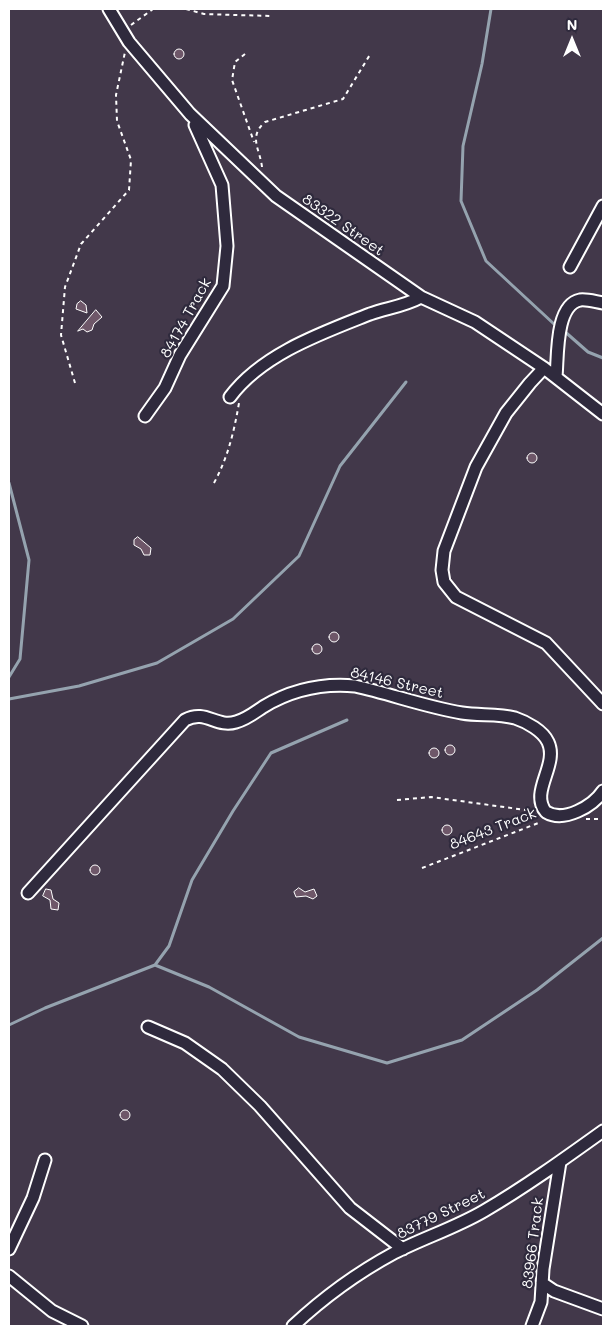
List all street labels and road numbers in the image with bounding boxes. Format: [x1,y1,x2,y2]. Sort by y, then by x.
street label: 83322 Street [299,190,387,260]
street label: 84174 Track [157,275,215,361]
street label: 84146 Street [349,664,445,702]
street label: 84643 Track [447,804,539,854]
street label: 83779 Street [394,1185,488,1243]
street label: 83966 Track [518,1196,548,1290]

